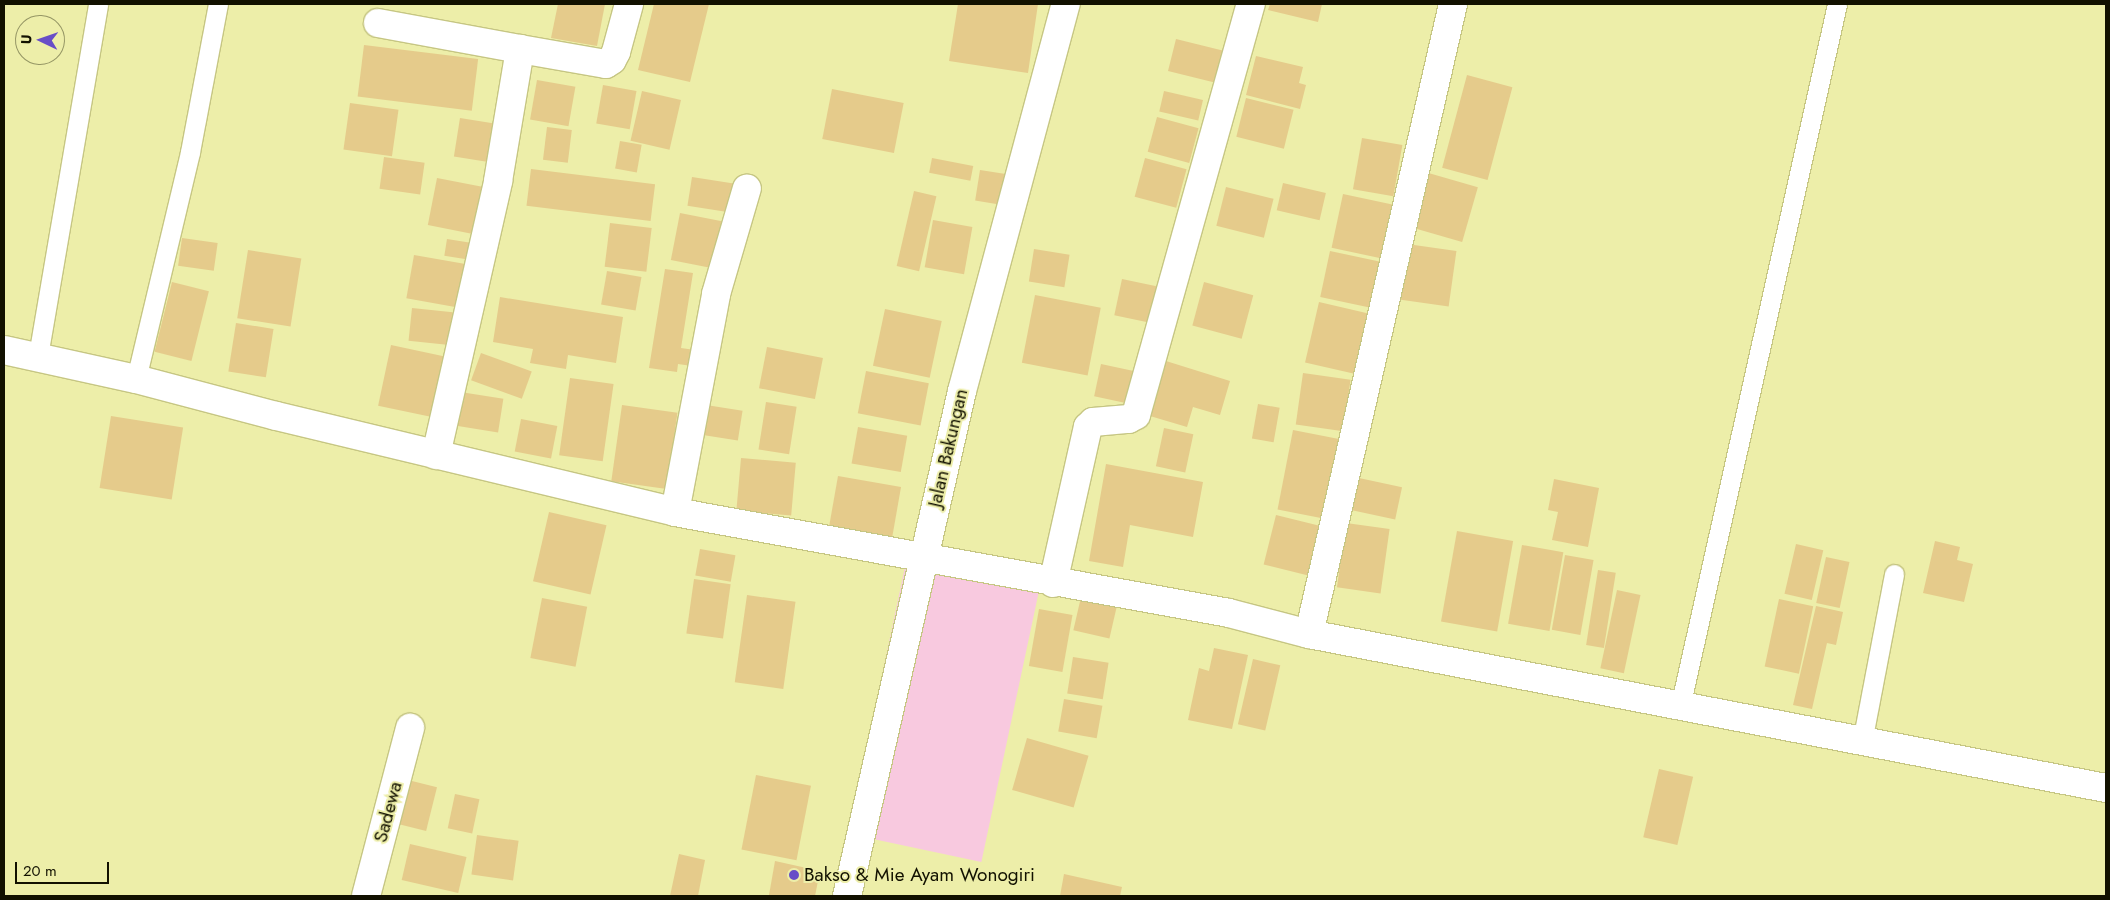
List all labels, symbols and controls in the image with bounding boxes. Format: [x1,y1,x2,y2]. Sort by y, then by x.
north arrow [15,15,65,65]
text: U [16,34,36,45]
street label: Jalan Bakungan [923,387,973,509]
street label: Sadewa [369,779,407,845]
scale bar [18,852,111,884]
text: 20 m [23,860,57,882]
place label: Bakso & Mie Ayam Wonogiri [804,864,1035,886]
marker: Bakso & Mie Ayam Wonogiri [788,869,800,881]

